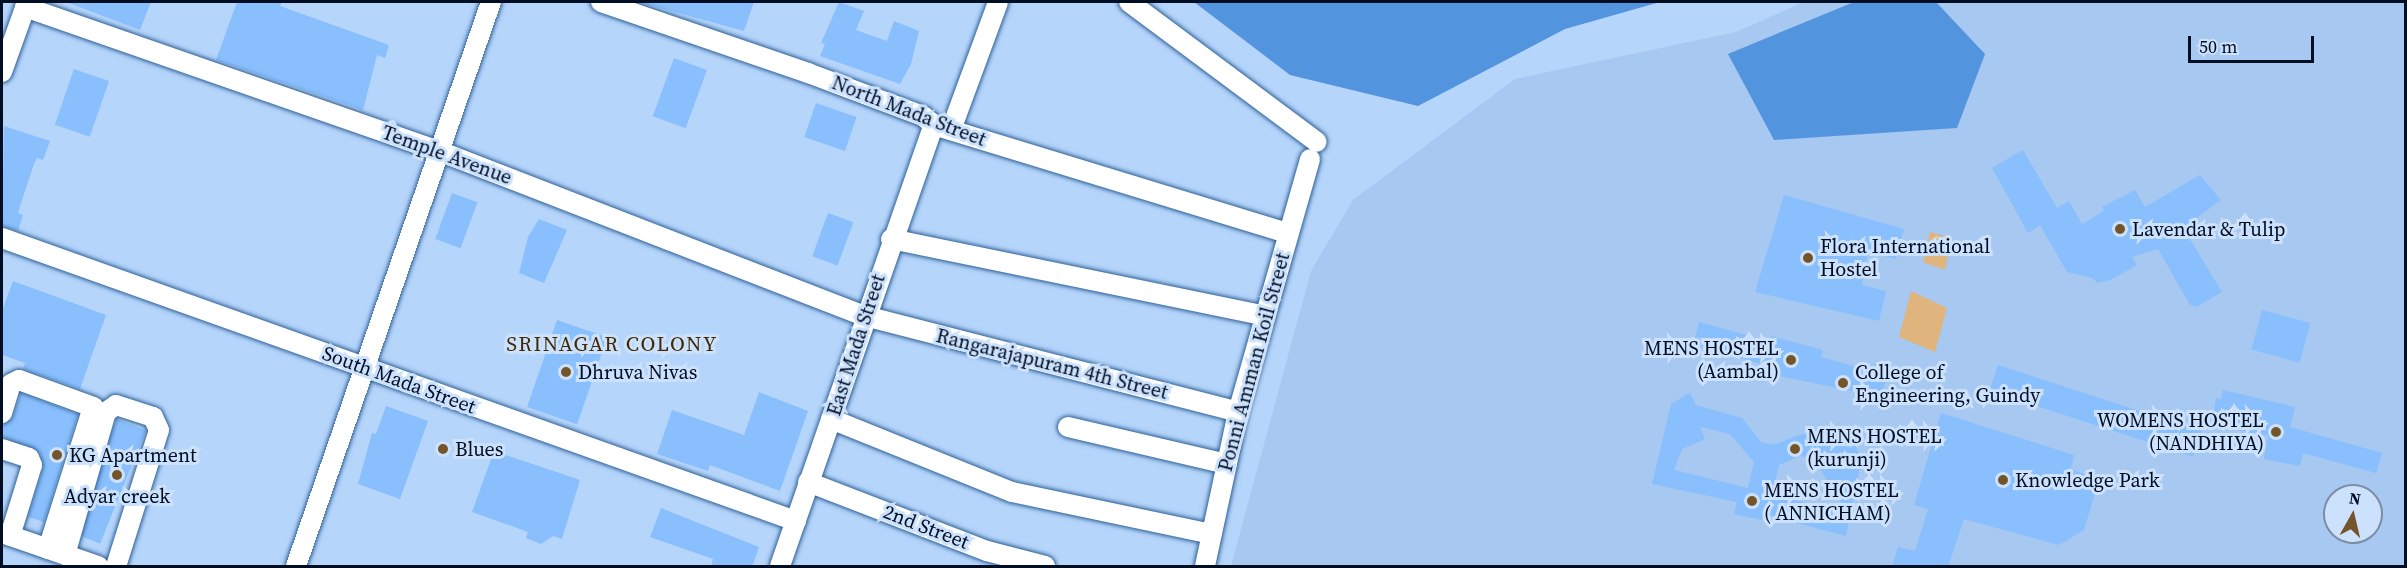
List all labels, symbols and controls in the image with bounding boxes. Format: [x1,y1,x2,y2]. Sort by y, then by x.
scale bar [2191,24,2317,62]
text: 50 m [2199,34,2237,59]
street label: North Mada Street [829,71,989,151]
street label: Temple Avenue [379,120,515,190]
place label: Lavendar & Tulip [2132,217,2286,241]
marker: Lavendar & Tulip [2113,222,2127,236]
place label: Flora International Hostel [1820,234,1990,281]
street label: Ponni Amman Koil Street [1213,250,1295,474]
marker: Flora International Hostel [1801,251,1815,265]
street label: East Mada Street [822,271,890,419]
street label: Rangarajapuram 4th Street [934,324,1170,404]
district label: SRINAGAR COLONY [506,331,718,357]
place label: MENS HOSTEL (Aambal) [1644,336,1779,383]
street label: South Mada Street [319,341,479,419]
marker: MENS HOSTEL (Aambal) [1784,353,1798,367]
place label: Dhruva Nivas [578,360,697,384]
place label: College of Engineering, Guindy [1855,360,2040,407]
marker: Dhruva Nivas [559,365,573,379]
marker: College of Engineering, Guindy [1836,376,1850,390]
place label: WOMENS HOSTEL (NANDHIYA) [2097,408,2264,455]
place label: MENS HOSTEL (kurunji) [1807,425,1942,472]
marker: WOMENS HOSTEL (NANDHIYA) [2269,425,2283,439]
place label: Blues [455,437,503,461]
marker: Blues [436,442,450,456]
marker: MENS HOSTEL (kurunji) [1788,442,1802,456]
place label: KG Apartment [69,443,197,467]
marker: KG Apartment [50,448,64,462]
marker: Adyar creek [110,468,124,482]
place label: Knowledge Park [2015,468,2160,492]
marker: Knowledge Park [1996,473,2010,487]
place label: MENS HOSTEL ( ANNICHAM) [1764,478,1899,525]
place label: Adyar creek [64,484,170,508]
north arrow [2323,484,2383,544]
text: N [2348,486,2363,510]
marker: MENS HOSTEL ( ANNICHAM) [1745,494,1759,508]
street label: 2nd Street [880,500,972,554]

